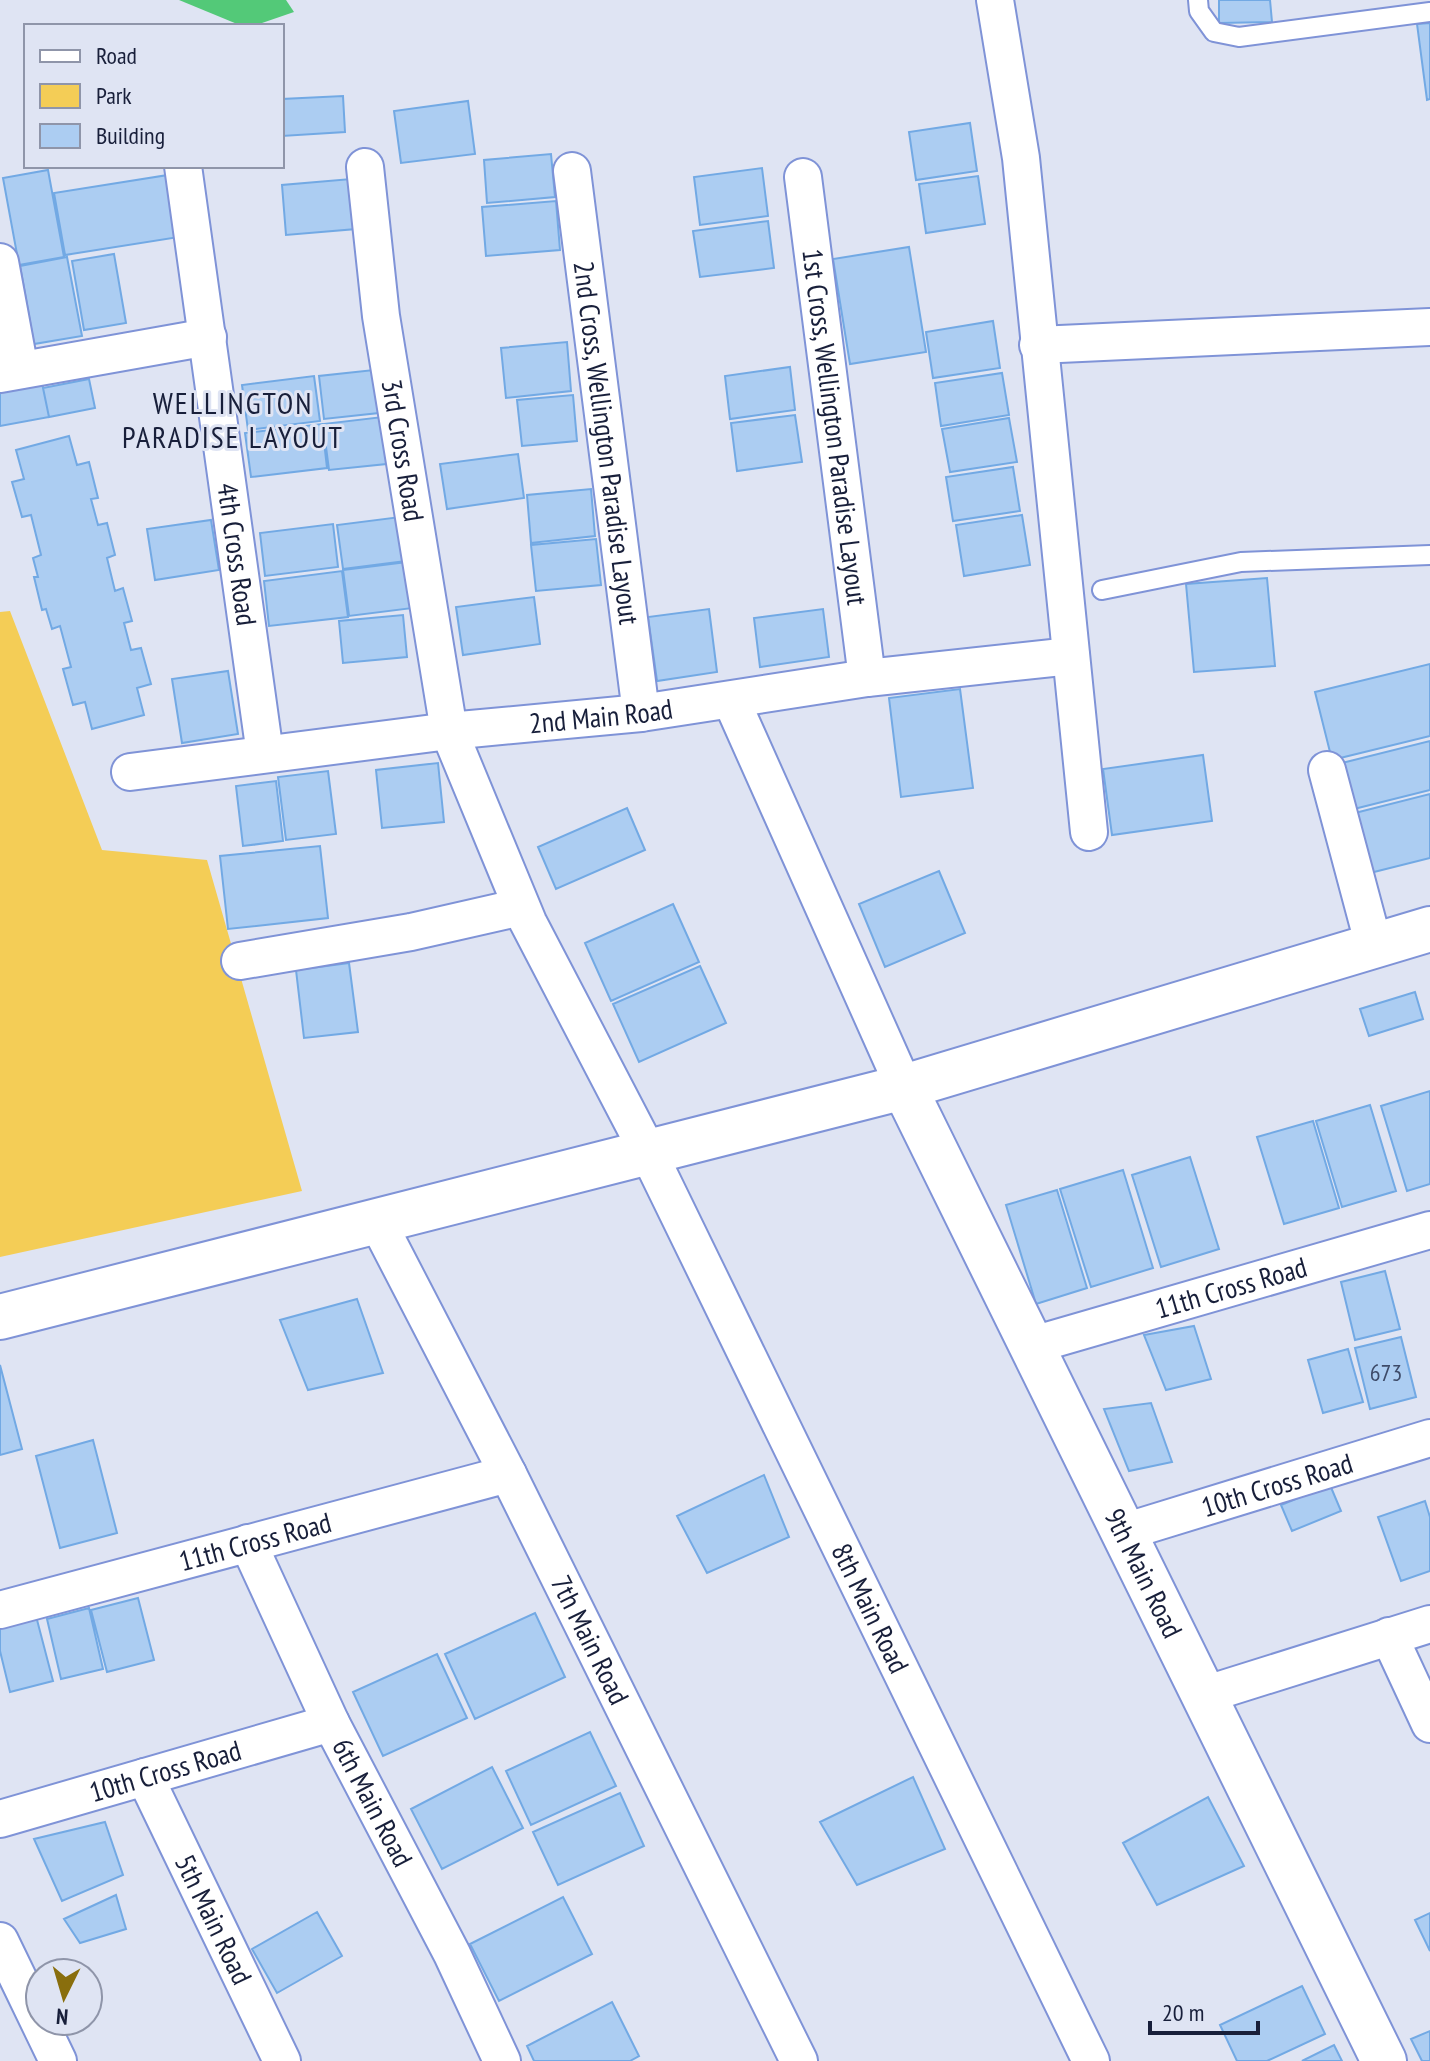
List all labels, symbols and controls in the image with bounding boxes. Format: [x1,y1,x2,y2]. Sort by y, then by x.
legend [24,24,284,168]
text: Road [96,40,137,71]
text: Park [96,80,132,111]
text: Building [96,120,165,151]
street label: 1st Cross, Wellington Paradise Layout [794,247,877,607]
street label: 2nd Cross, Wellington Paradise Layout [566,259,649,627]
street label: 3rd Cross Road [374,377,433,524]
district label: WELLINGTON PARADISE LAYOUT [122,383,344,456]
street label: 4th Cross Road [209,481,266,628]
street label: 2nd Main Road [527,689,675,741]
street label: 11th Cross Road [1151,1248,1311,1327]
house number: 673 [1370,1357,1402,1388]
street label: 10th Cross Road [1197,1444,1357,1525]
street label: 9th Main Road [1097,1502,1192,1644]
street label: 11th Cross Road [175,1503,335,1579]
street label: 8th Main Road [824,1537,918,1679]
street label: 7th Main Road [543,1569,638,1710]
street label: 10th Cross Road [85,1731,245,1810]
street label: 6th Main Road [324,1732,422,1873]
street label: 5th Main Road [167,1848,261,1990]
north arrow [24,1957,104,2037]
scale bar [1150,1985,1258,2035]
text: 20 m [1162,1997,1204,2028]
text: N [55,2002,69,2031]

